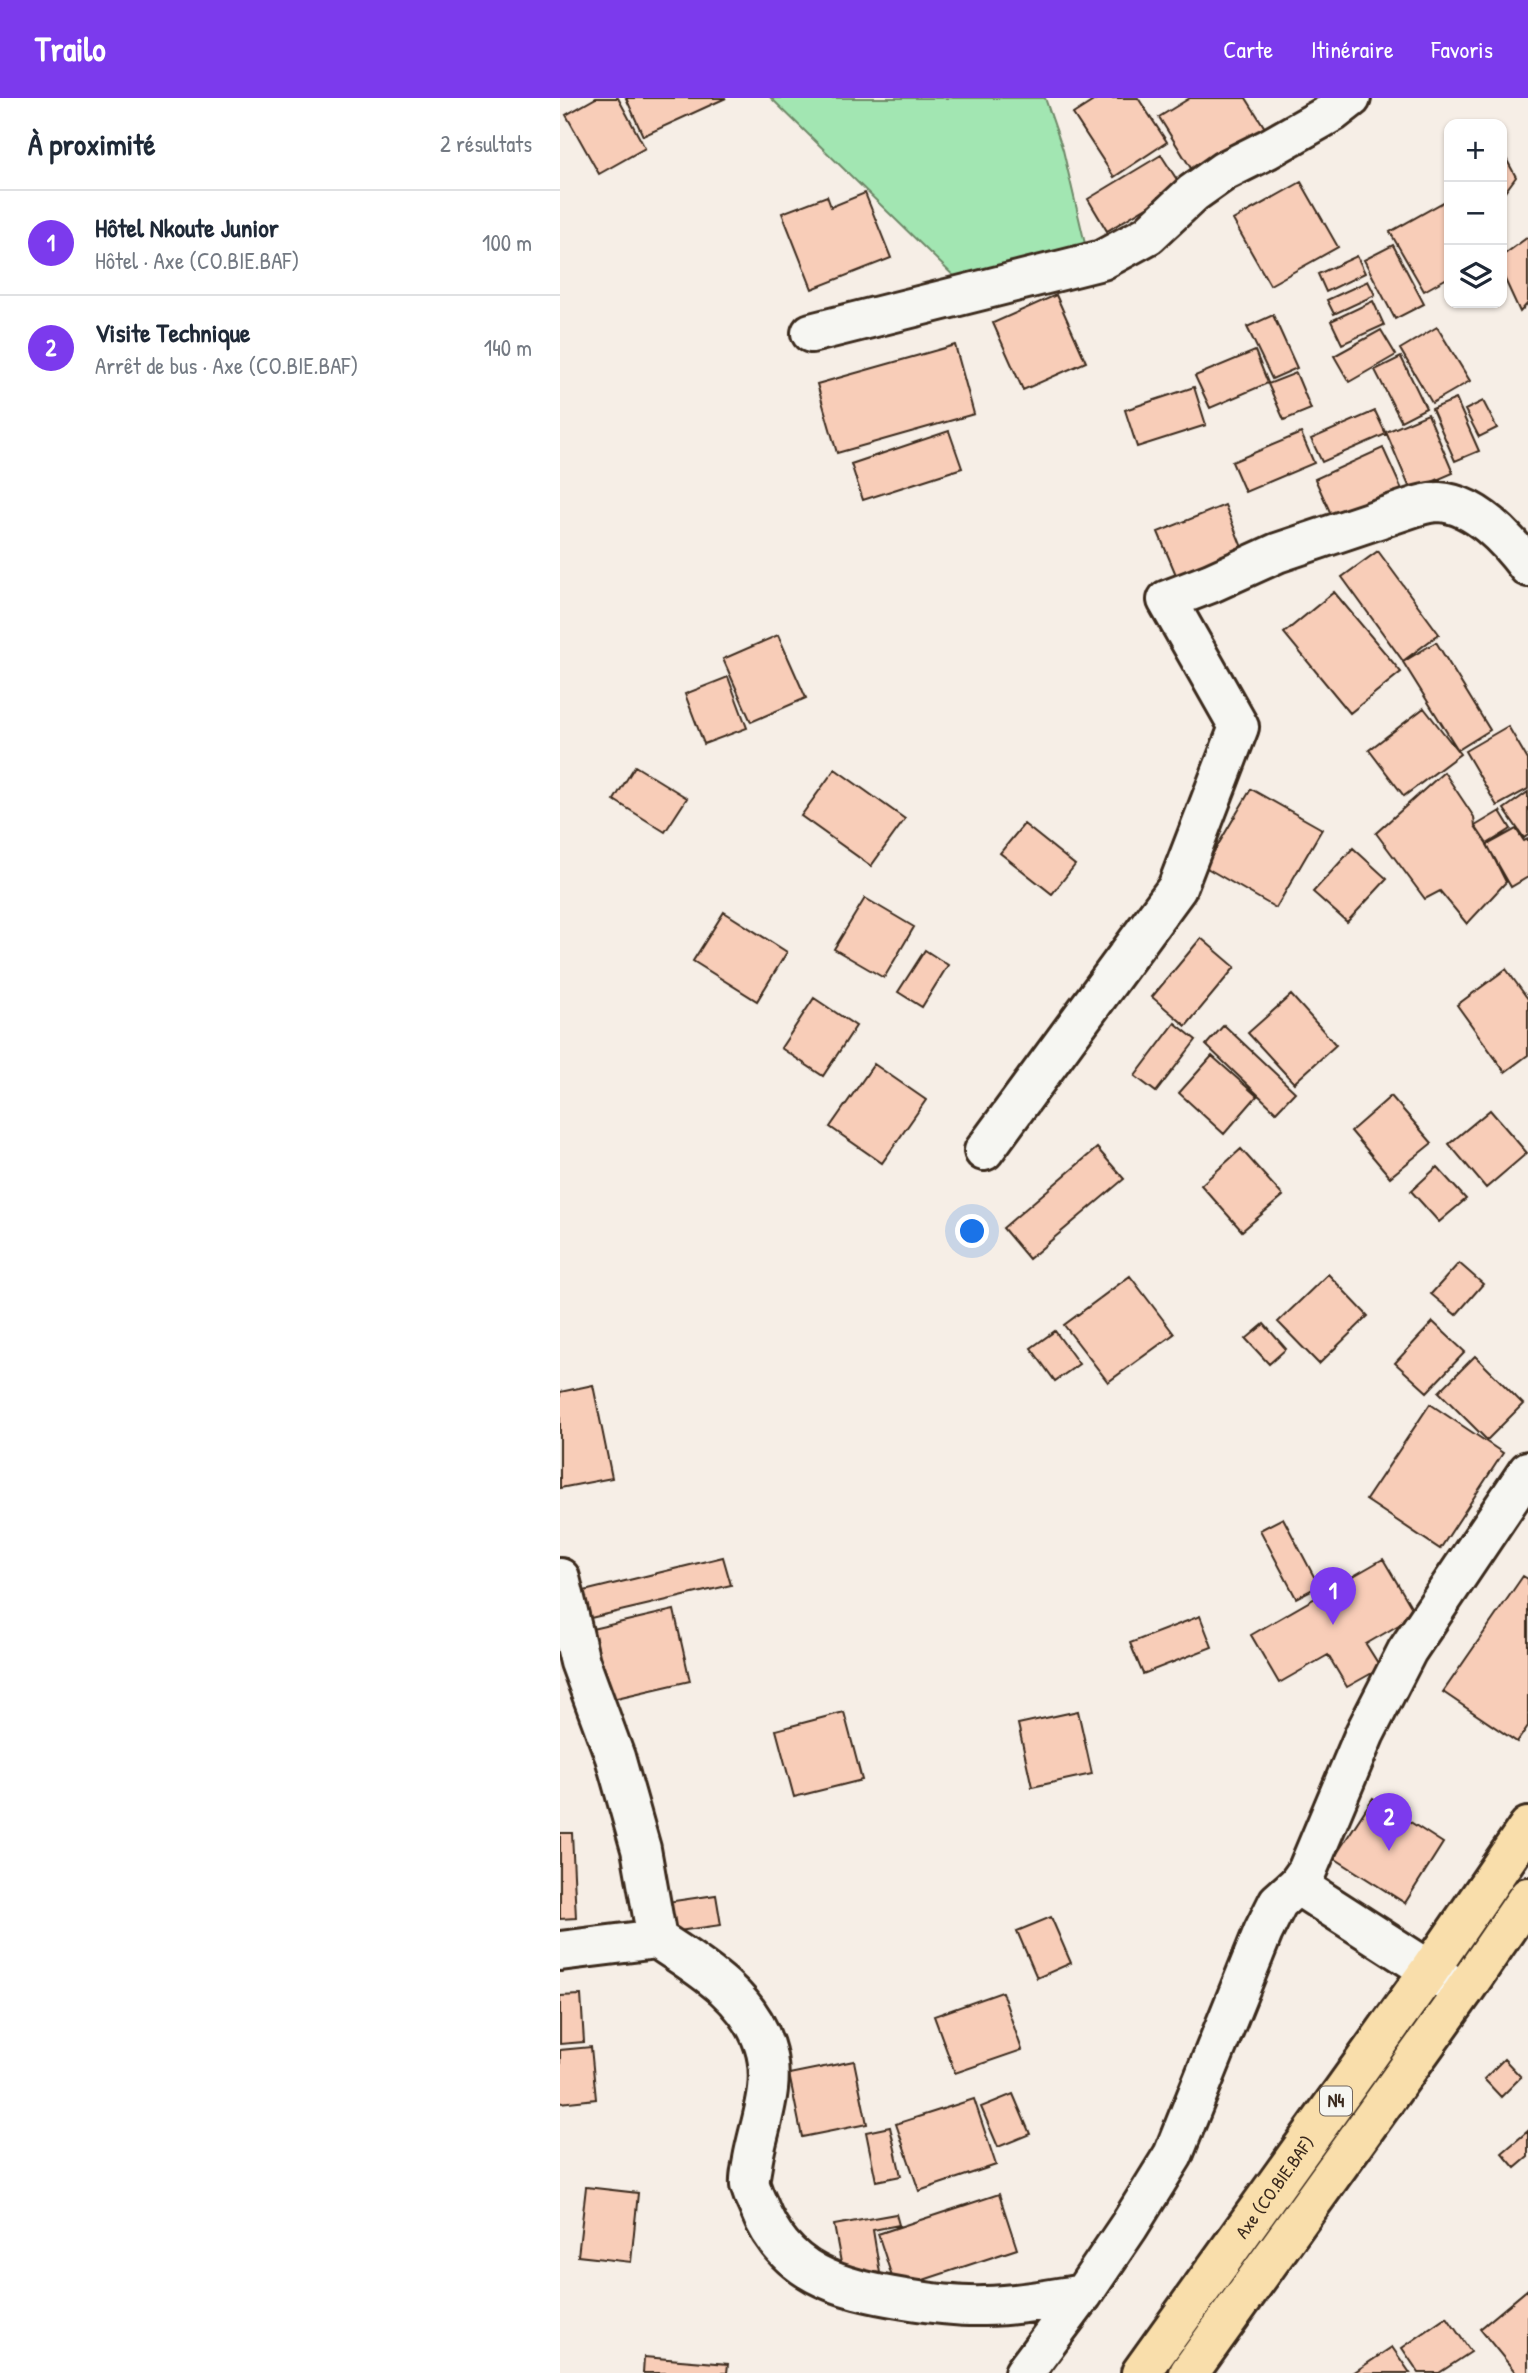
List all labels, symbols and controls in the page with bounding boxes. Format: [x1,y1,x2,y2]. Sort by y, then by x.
text: Trailo [35,27,106,71]
text: Carte [1223,33,1273,65]
text: Itinéraire [1311,33,1393,65]
text: Favoris [1431,33,1493,65]
map controls [1444,119,1507,308]
button: + [1444,119,1507,182]
text: À proximité [28,124,156,164]
text: 2 résultats [440,128,532,159]
button: − [1444,182,1507,245]
text: Hôtel Nkoute Junior [95,210,279,245]
text: 1 [47,227,55,258]
text: 100 m [482,227,532,258]
text: Hôtel · Axe (CO.BIE.BAF) [95,245,299,276]
button: layers [1444,245,1507,308]
text: Visite Technique [95,315,250,350]
text: 2 [46,332,56,363]
text: 140 m [484,332,532,363]
text: Arrêt de bus · Axe (CO.BIE.BAF) [95,350,358,381]
your location [955,1214,989,1248]
pin: 1 [1310,1567,1356,1625]
pin: 2 [1366,1793,1412,1851]
road number: N4 [1320,2087,1352,2116]
street label: Axe (CO.BIE.BAF) [1229,2130,1320,2243]

